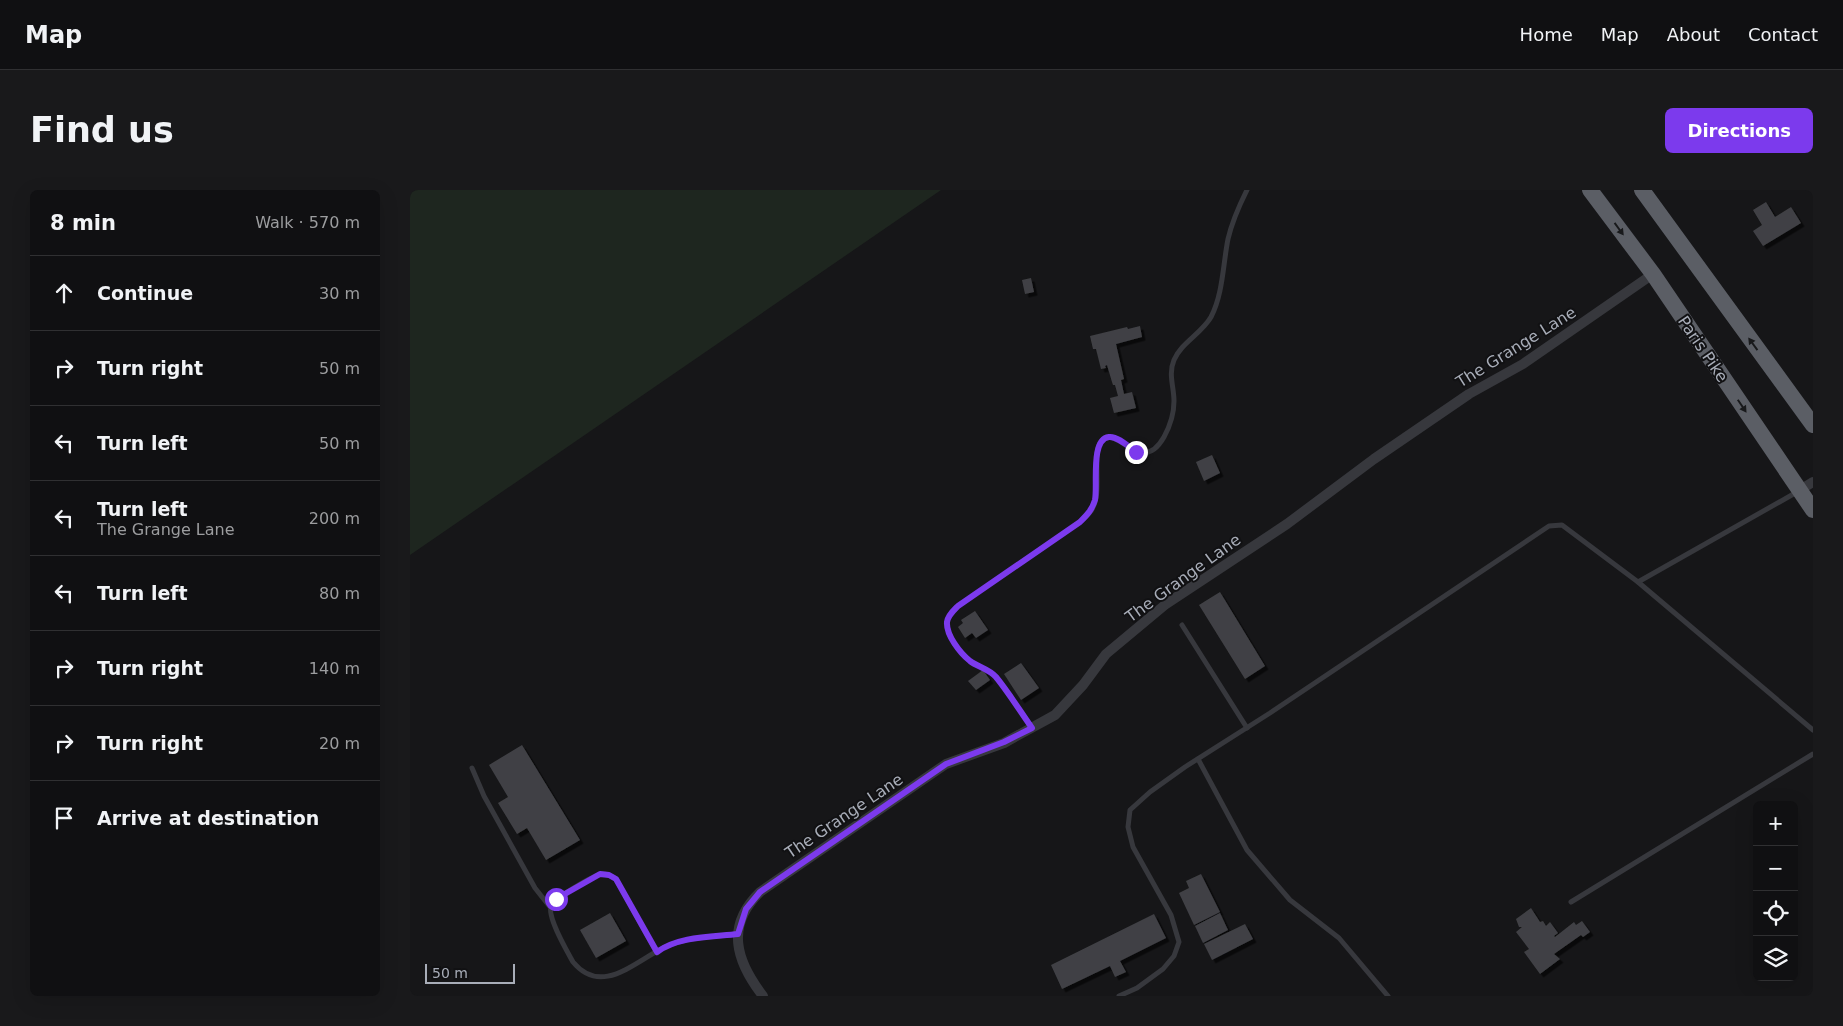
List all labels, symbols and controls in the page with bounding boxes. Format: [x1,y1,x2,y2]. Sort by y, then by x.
text: Map [25,21,82,49]
text: Home [1520,24,1573,45]
text: Map [1601,24,1639,45]
text: About [1667,24,1720,45]
text: Contact [1748,24,1818,45]
button: Directions [1665,108,1813,153]
text: Find us [30,110,174,150]
text: 8 min [50,211,116,235]
text: Walk · 570 m [255,213,360,232]
one-way arrow [1614,222,1625,235]
icon: ahead [50,279,78,307]
text: Continue [97,282,193,304]
text: 30 m [319,284,360,303]
street label: The Grange Lane [1452,302,1579,392]
street label: Paris Pike [1674,312,1732,386]
one-way arrow [1748,337,1758,351]
icon: right [50,354,78,382]
text: Turn right [97,357,203,379]
text: 50 m [319,359,360,378]
one-way arrow [1737,399,1747,412]
icon: left [50,429,78,457]
text: Turn left [97,432,188,454]
text: 50 m [319,434,360,453]
route end [1125,441,1148,464]
text: Turn left [97,498,188,520]
icon: left [50,504,78,532]
text: 200 m [309,509,360,528]
text: The Grange Lane [97,520,235,539]
street label: The Grange Lane [1121,530,1244,627]
icon: left [50,579,78,607]
text: Turn left [97,582,188,604]
text: 80 m [319,584,360,603]
icon: right [50,654,78,682]
text: Turn right [97,657,203,679]
text: 140 m [309,659,360,678]
icon: right [50,729,78,757]
text: Turn right [97,732,203,754]
text: 20 m [319,734,360,753]
street label: The Grange Lane [781,770,906,863]
map controls [1753,801,1798,981]
button: + [1753,801,1798,846]
icon: arrive [50,804,78,832]
text: Arrive at destination [97,807,319,829]
button: − [1753,846,1798,891]
route start [545,888,568,911]
button: locate [1753,891,1798,936]
button: layers [1753,936,1798,981]
scale bar [425,961,515,984]
text: 50 m [432,965,468,981]

